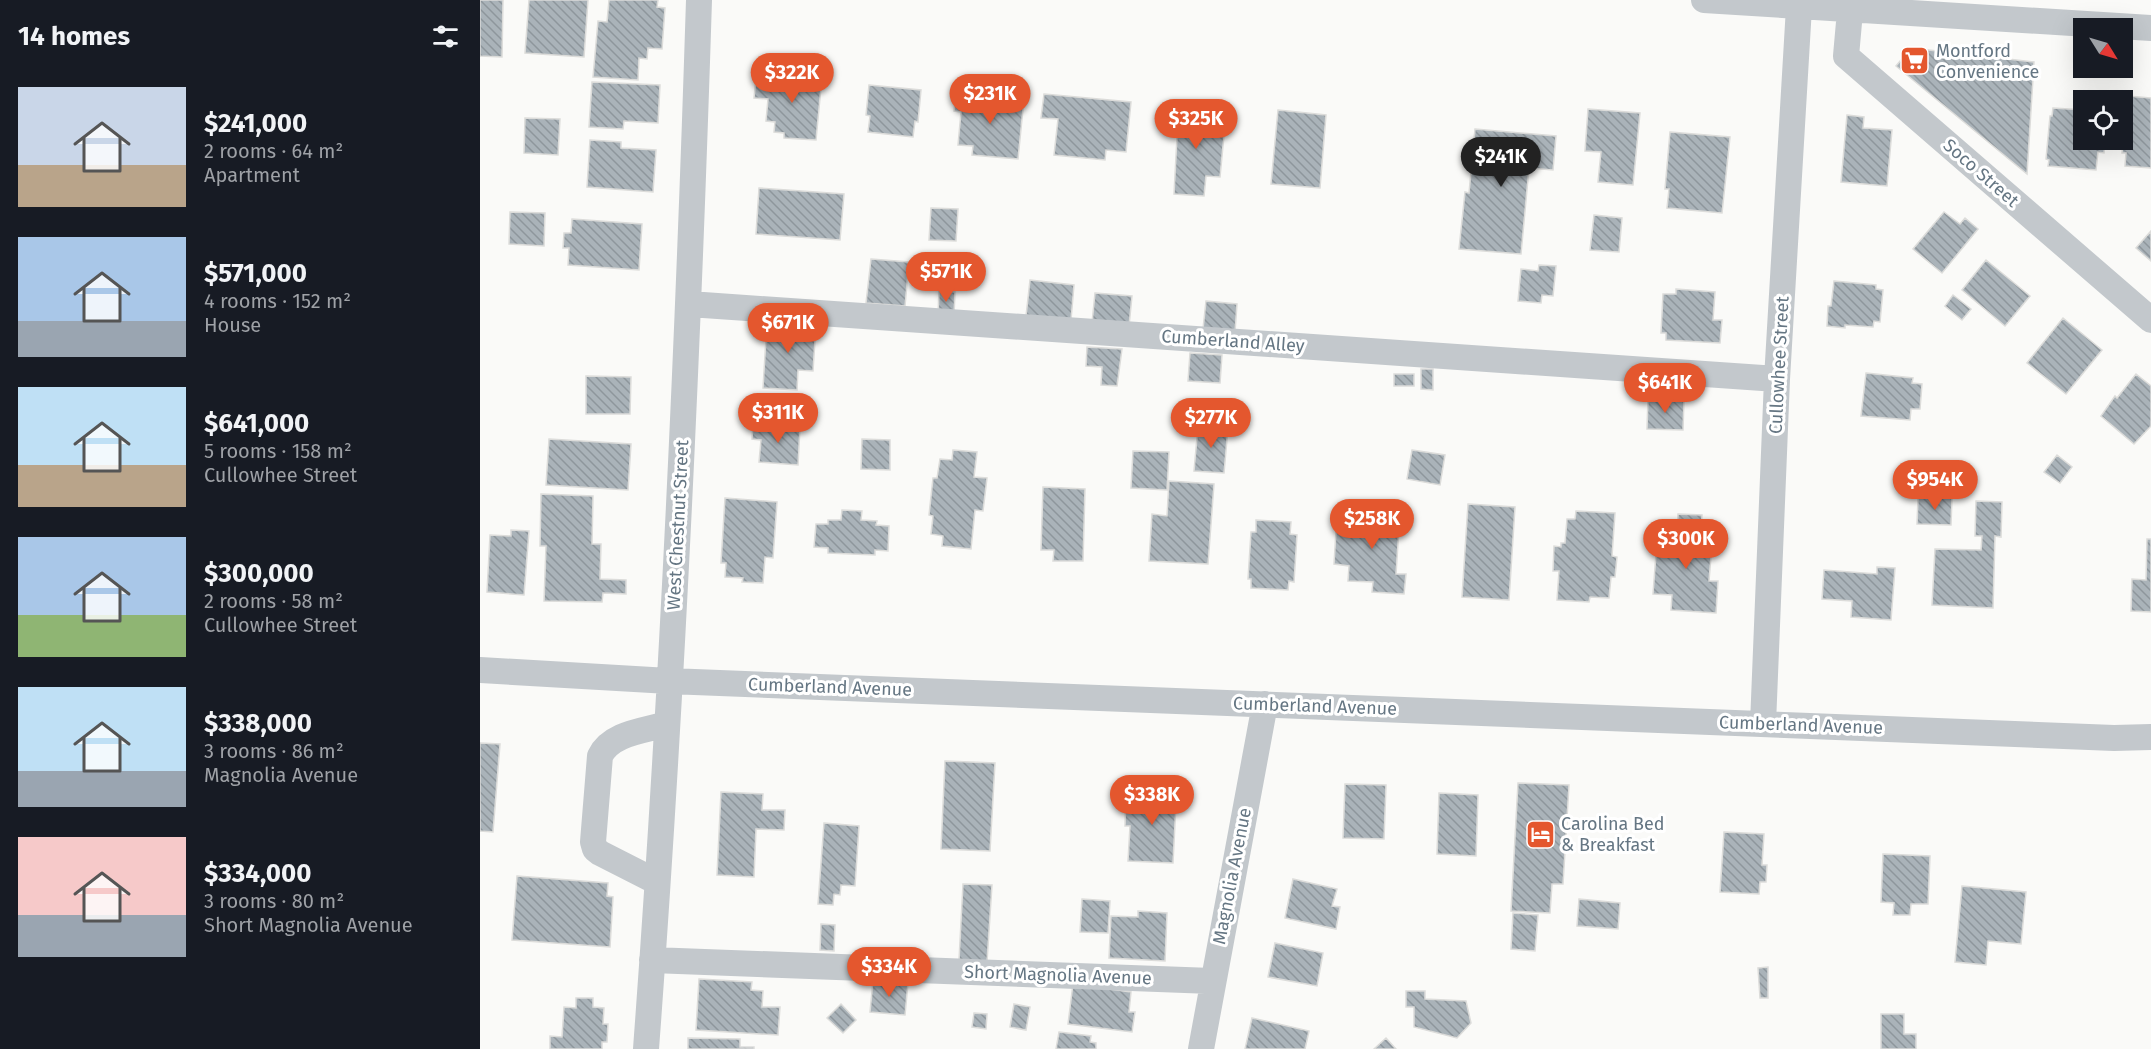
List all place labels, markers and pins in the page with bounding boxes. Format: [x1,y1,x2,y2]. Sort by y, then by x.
place label: Montford Convenience [1936,40,2039,83]
supermarket icon: Montford Convenience [1899,45,1931,77]
pin: $322K [750,53,834,104]
pin: $231K [948,74,1032,125]
pin: $325K [1154,99,1238,150]
pin: $241K [1459,137,1543,188]
pin: $571K [904,252,988,303]
pin: $671K [746,303,830,354]
pin: $641K [1623,363,1707,414]
pin: $311K [736,393,820,444]
pin: $277K [1169,398,1253,449]
pin: $954K [1893,460,1977,511]
pin: $258K [1330,499,1414,550]
pin: $300K [1644,519,1728,570]
pin: $338K [1110,775,1194,826]
place label: Carolina Bed & Breakfast [1561,813,1665,856]
hotel icon: Carolina Bed & Breakfast [1524,818,1556,850]
pin: $334K [847,947,931,998]

